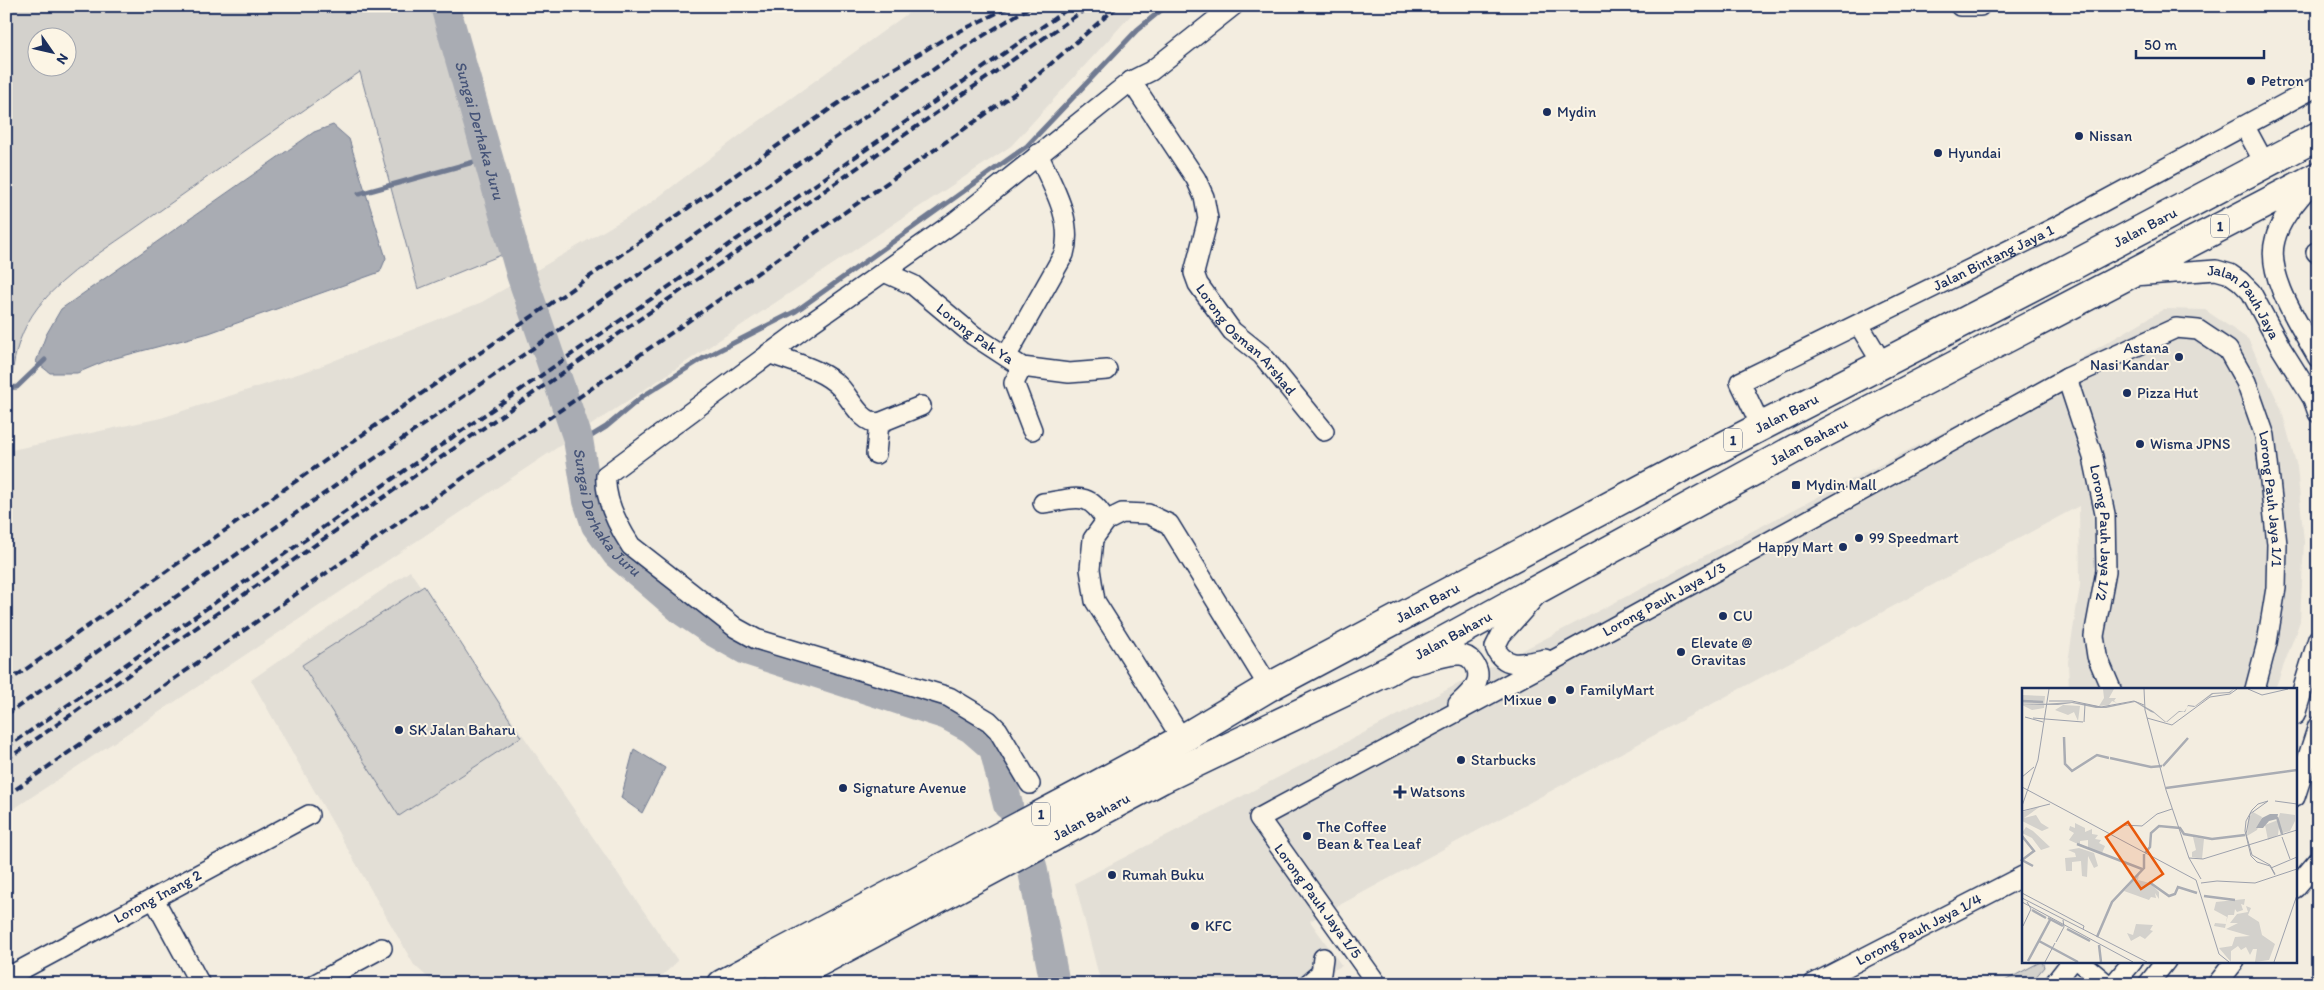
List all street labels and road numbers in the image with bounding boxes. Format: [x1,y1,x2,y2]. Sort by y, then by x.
street label: Jalan Baru [2110,203,2180,251]
road number: 1 [2211,215,2229,238]
street label: Jalan Bintang Jaya 1 [1930,221,2057,295]
street label: Jalan Pauh Jaya [2206,261,2284,342]
street label: Lorong Osman Arshad [1192,280,1301,399]
street label: Lorong Pak Ya [933,299,1017,368]
street label: Jalan Baru [1752,390,1822,437]
street label: Jalan Baharu [1767,414,1851,470]
road number: 1 [1724,428,1742,452]
street label: Lorong Pauh Jaya 1/1 [2255,428,2286,567]
street label: Lorong Pauh Jaya 1/2 [2086,463,2115,603]
street label: Lorong Pauh Jaya 1/3 [1599,558,1729,640]
street label: Jalan Baru [1393,579,1462,627]
street label: Jalan Baharu [1411,607,1495,664]
street label: Jalan Baharu [1049,789,1133,845]
road number: 1 [1032,802,1050,826]
street label: Lorong Pauh Jaya 1/5 [1270,840,1366,962]
street label: Lorong Inang 2 [111,866,204,927]
street label: Lorong Pauh Jaya 1/4 [1853,890,1985,969]

